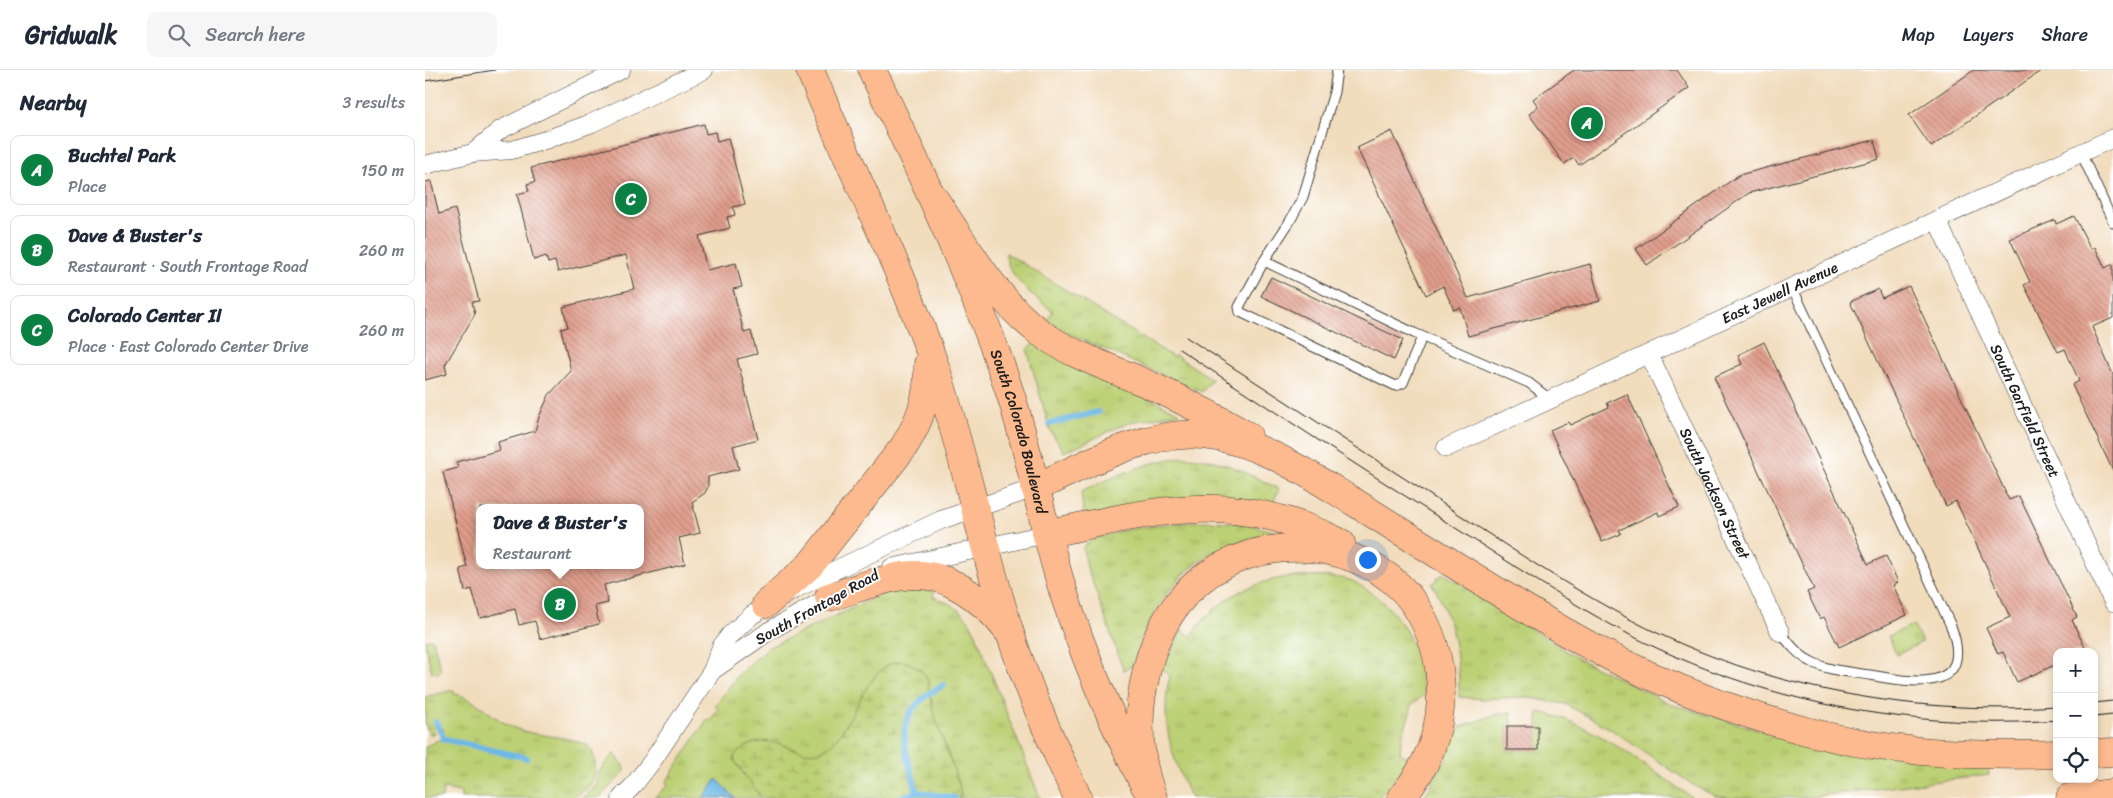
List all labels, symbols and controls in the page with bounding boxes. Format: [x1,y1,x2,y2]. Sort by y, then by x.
search box [147,12,497,57]
text: Gridwalk [25,14,117,56]
text: Search here [205,18,305,51]
text: Map [1902,19,1935,51]
text: Layers [1963,19,2014,51]
text: Share [2042,19,2088,51]
icon: search [165,21,193,49]
text: Nearby [20,84,86,122]
text: 3 results [342,88,405,117]
pin: A [1571,104,1603,142]
text: Buchtel Park [68,139,176,172]
text: A [32,156,42,185]
text: 150 m [361,156,404,185]
text: Place [68,172,107,201]
pin: C [615,180,647,218]
text: Dave & Buster's [68,219,202,252]
text: B [32,236,42,265]
text: 260 m [359,236,404,265]
text: Restaurant · South Frontage Road [68,252,307,281]
street label: East Jewell Avenue [1717,255,1842,331]
text: Colorado Center II [68,299,222,332]
text: C [32,316,42,345]
text: 260 m [359,316,404,345]
text: Place · East Colorado Center Drive [68,332,308,361]
street label: South Garfield Street [1983,339,2067,482]
street label: South Colorado Boulevard [983,345,1055,518]
street label: South Jackson Street [1672,423,1757,564]
popup [476,504,644,569]
text: Dave & Buster's [493,506,627,539]
text: Restaurant [493,539,572,568]
your location [1355,547,1381,573]
street label: South Frontage Road [750,562,885,652]
pin: B [544,585,576,623]
map controls [2053,648,2098,783]
button: + [2053,648,2098,693]
button: − [2053,693,2098,738]
button: locate [2053,738,2098,783]

